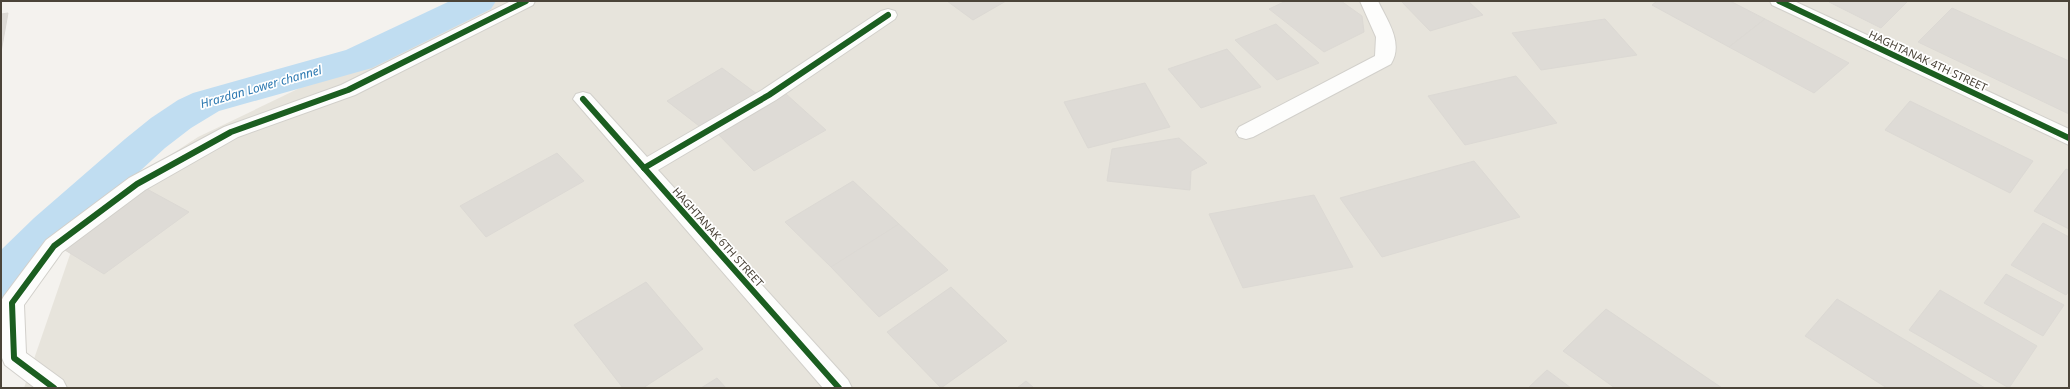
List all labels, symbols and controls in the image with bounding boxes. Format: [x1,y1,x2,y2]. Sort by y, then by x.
street label: HAGHTANAK 4TH STREET [1866,26,1990,95]
water label: Hrazdan Lower channel [198,61,324,112]
street label: HAGHTANAK 6TH STREET [670,184,767,290]

